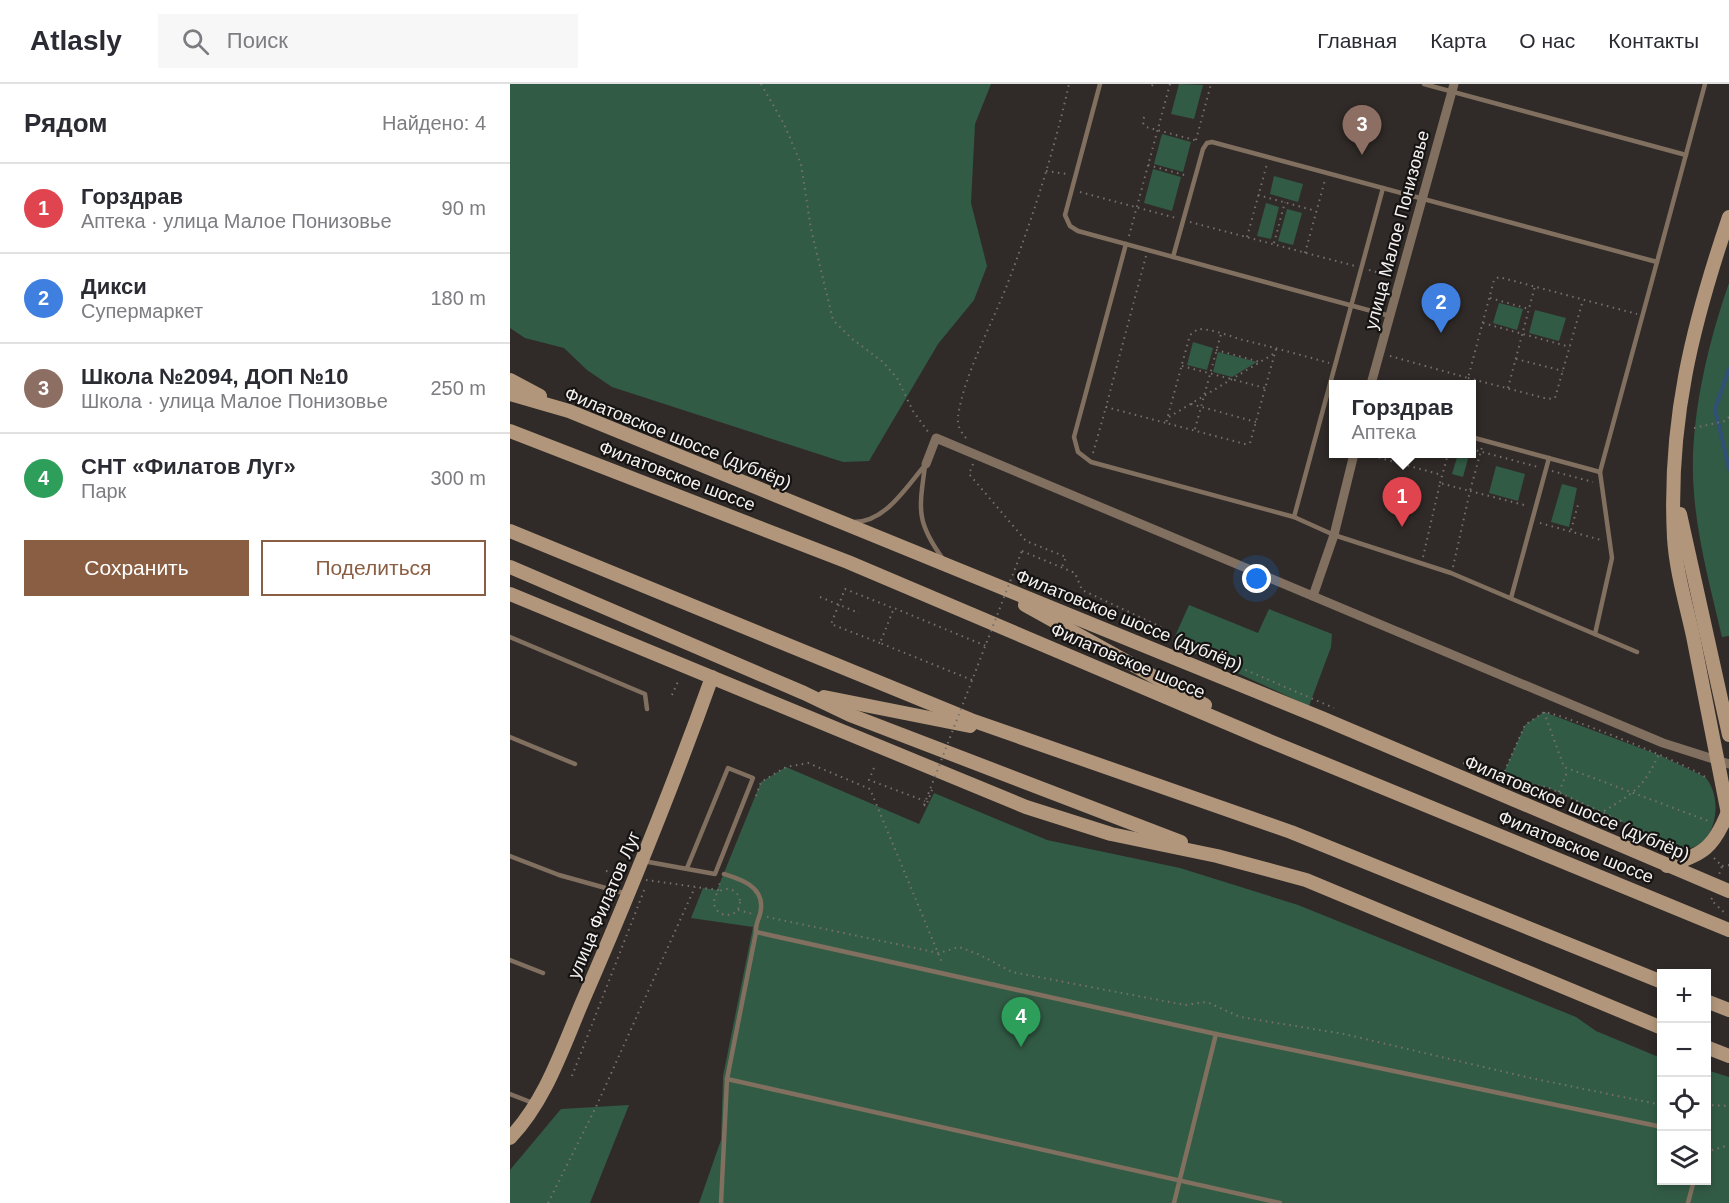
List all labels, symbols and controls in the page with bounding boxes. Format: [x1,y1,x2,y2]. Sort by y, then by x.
search box [158,14,578,68]
text: Atlasly [30,25,122,56]
icon: search [179,25,212,58]
text: Поиск [227,28,288,53]
text: Главная [1317,29,1397,52]
text: Карта [1430,29,1486,52]
text: О нас [1519,29,1575,52]
text: Контакты [1608,29,1699,52]
pin: 3 [1342,106,1382,155]
text: Рядом [24,108,107,138]
text: Найдено: 4 [382,112,486,134]
street label: улица Малое Понизовье [1361,128,1433,332]
text: Горздрав [81,184,183,209]
text: 1 [38,197,49,219]
text: 90 m [442,197,486,219]
text: Аптека · улица Малое Понизовье [81,210,392,232]
text: Дикси [81,274,147,299]
pin: 2 [1422,284,1460,333]
text: 2 [38,287,49,309]
text: 180 m [430,287,486,309]
text: Супермаркет [81,300,203,322]
text: Школа №2094, ДОП №10 [81,364,348,389]
text: 3 [38,377,49,399]
text: 250 m [430,377,486,399]
popup [1329,380,1476,458]
street label: Филатовское шоссе (дублёр) [562,383,794,493]
text: Школа · улица Малое Понизовье [81,390,388,412]
text: Горздрав [1351,395,1454,420]
text: Аптека [1351,421,1416,443]
street label: Филатовское шоссе [596,436,758,516]
text: СНТ «Филатов Луг» [81,454,296,479]
text: 4 [38,467,49,489]
text: 300 m [430,467,486,489]
pin: 1 [1382,478,1422,527]
text: Парк [81,480,126,502]
button: Сохранить [24,540,249,596]
button: Поделиться [261,540,486,596]
your location [1242,564,1271,593]
street label: Филатовское шоссе (дублёр) [1013,565,1245,675]
street label: Филатовское шоссе [1047,619,1209,703]
street label: Филатовское шоссе (дублёр) [1461,751,1693,865]
street label: Филатовское шоссе [1495,806,1657,888]
street label: улица Филатов Луг [564,828,644,982]
map controls [1657,969,1711,1185]
button: + [1657,969,1711,1023]
pin: 4 [1002,998,1040,1047]
button: − [1657,1023,1711,1077]
button: locate [1657,1077,1711,1131]
button: layers [1657,1131,1711,1185]

